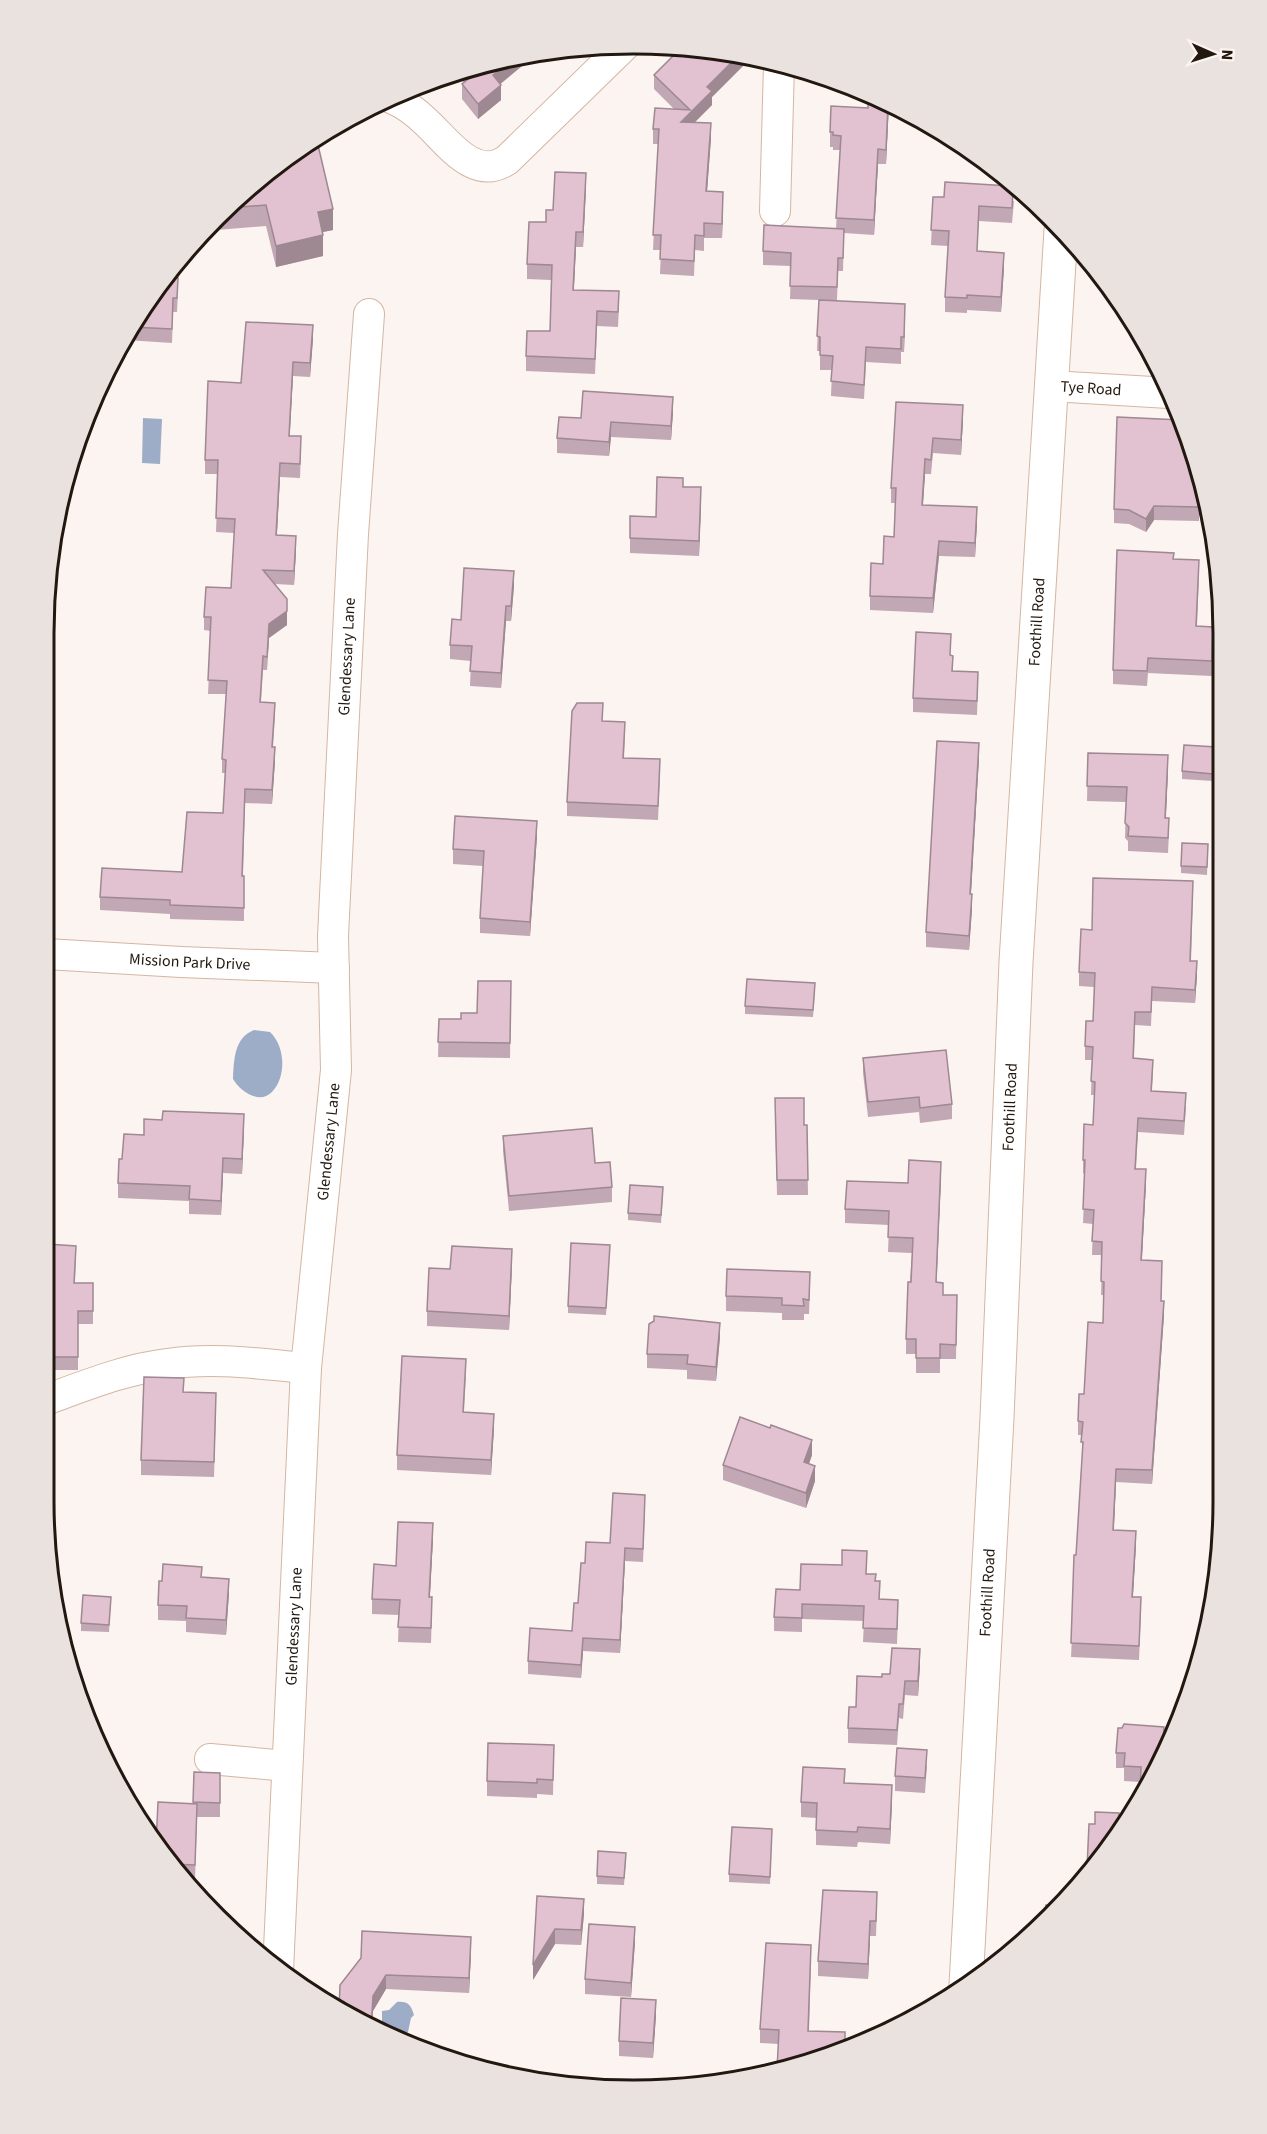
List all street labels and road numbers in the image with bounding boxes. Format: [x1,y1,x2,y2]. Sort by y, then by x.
street label: Tye Road [1060,376,1122,401]
street label: Foothill Road [1023,577,1051,667]
street label: Glendessary Lane [333,597,361,716]
street label: Mission Park Drive [128,948,251,976]
street label: Foothill Road [997,1062,1023,1152]
street label: Glendessary Lane [312,1082,346,1202]
street label: Foothill Road [974,1548,1001,1637]
street label: Glendessary Lane [280,1567,308,1686]

